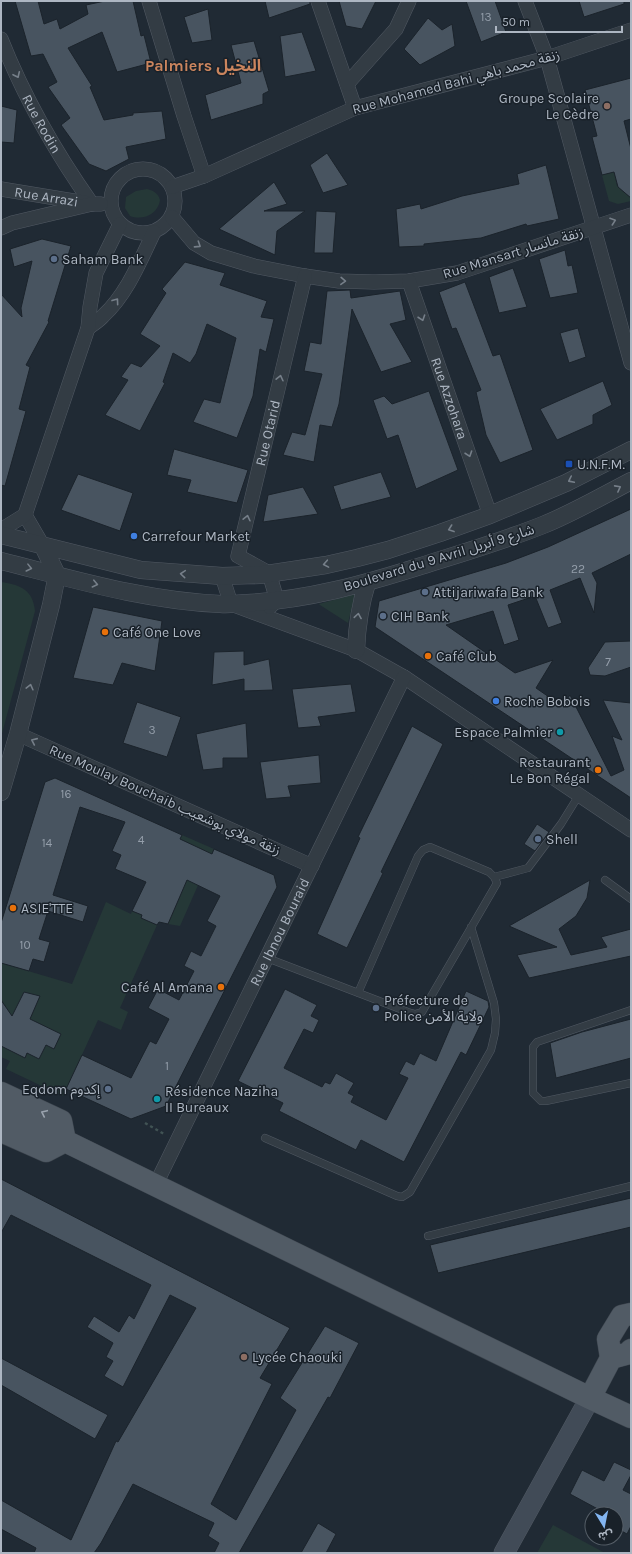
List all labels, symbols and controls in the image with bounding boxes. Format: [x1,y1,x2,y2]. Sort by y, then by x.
scale bar [496,8,622,34]
house number: 13 [480,10,492,24]
text: 50 m [502,15,530,29]
street label: Rue Mohamed Bahi زنقة محمد باهي [350,46,562,120]
district label: Palmiers النخيل [145,56,261,75]
one-way arrow [12,70,20,78]
place label: Groupe Scolaire Le Cèdre [499,90,599,123]
street label: Rue Rodin [19,91,65,156]
marker: Groupe Scolaire Le Cèdre [602,101,612,111]
street label: Rue Arrazi [13,183,80,210]
one-way arrow [609,218,616,226]
street label: Rue Mansart زنقة مانسار [441,224,585,282]
one-way arrow [194,240,201,247]
place label: Saham Bank [62,251,144,268]
marker: Saham Bank [49,254,59,264]
one-way arrow [340,277,346,285]
one-way arrow [111,298,118,305]
one-way arrow [417,314,426,321]
street label: Rue Azzohara [428,355,472,441]
one-way arrow [275,375,284,382]
street label: Rue Otarid [251,398,284,468]
one-way arrow [464,450,473,457]
place label: U.N.F.M. [577,456,625,473]
marker: U.N.F.M. [564,459,574,469]
one-way arrow [568,475,576,483]
one-way arrow [614,485,621,492]
one-way arrow [242,515,250,521]
street label: Boulevard du 9 Avril شارع 9 أبريل [341,520,537,597]
one-way arrow [447,525,454,533]
place label: Carrefour Market [142,528,250,545]
marker: Carrefour Market [129,531,139,541]
one-way arrow [323,560,329,568]
house number: 22 [571,562,585,576]
one-way arrow [25,563,32,572]
one-way arrow [180,569,186,578]
one-way arrow [91,580,98,588]
place label: Attijariwafa Bank [433,584,544,601]
marker: Attijariwafa Bank [420,587,430,597]
place label: CIH Bank [391,608,449,625]
marker: CIH Bank [378,611,388,621]
one-way arrow [354,613,362,619]
place label: Café One Love [113,624,201,641]
marker: Café One Love [100,627,110,637]
place label: Café Club [436,648,497,665]
marker: Café Club [423,651,433,661]
house number: 7 [605,655,611,669]
one-way arrow [25,684,34,691]
place label: Roche Bobois [504,693,590,710]
marker: Roche Bobois [491,696,501,706]
house number: 3 [148,723,156,737]
place label: Espace Palmier [454,724,553,741]
marker: Espace Palmier [555,727,565,737]
one-way arrow [30,738,38,746]
street label: Rue Moulay Bouchaib زنقة مولاي بوشعيب [46,741,283,861]
place label: Restaurant Le Bon Régal [510,754,590,787]
marker: Restaurant Le Bon Régal [593,765,603,775]
house number: 16 [61,787,72,801]
place label: Shell [546,831,578,848]
house number: 4 [138,833,145,847]
marker: Shell [533,834,543,844]
house number: 14 [42,836,53,850]
street label: Rue Ibnou Bouraid [246,875,313,988]
place label: ASIE'TTE [21,900,73,917]
marker: ASIE'TTE [8,903,18,913]
house number: 10 [19,938,31,952]
place label: Café Al Amana [121,979,213,996]
marker: Café Al Amana [216,982,226,992]
place label: Préfecture de Police ولاية الأمن [384,992,483,1025]
marker: Préfecture de Police ولاية الأمن [371,1003,381,1013]
house number: 1 [165,1059,169,1073]
place label: Eqdom إكدوم [22,1081,101,1100]
place label: Résidence Naziha II Bureaux [165,1083,278,1116]
marker: Eqdom إكدوم [103,1084,113,1094]
marker: Résidence Naziha II Bureaux [152,1094,162,1104]
one-way arrow [41,1110,49,1118]
place label: Lycée Chaouki [252,1349,343,1366]
marker: Lycée Chaouki [239,1352,249,1362]
north arrow [584,1506,624,1546]
text: ش [597,1528,614,1543]

